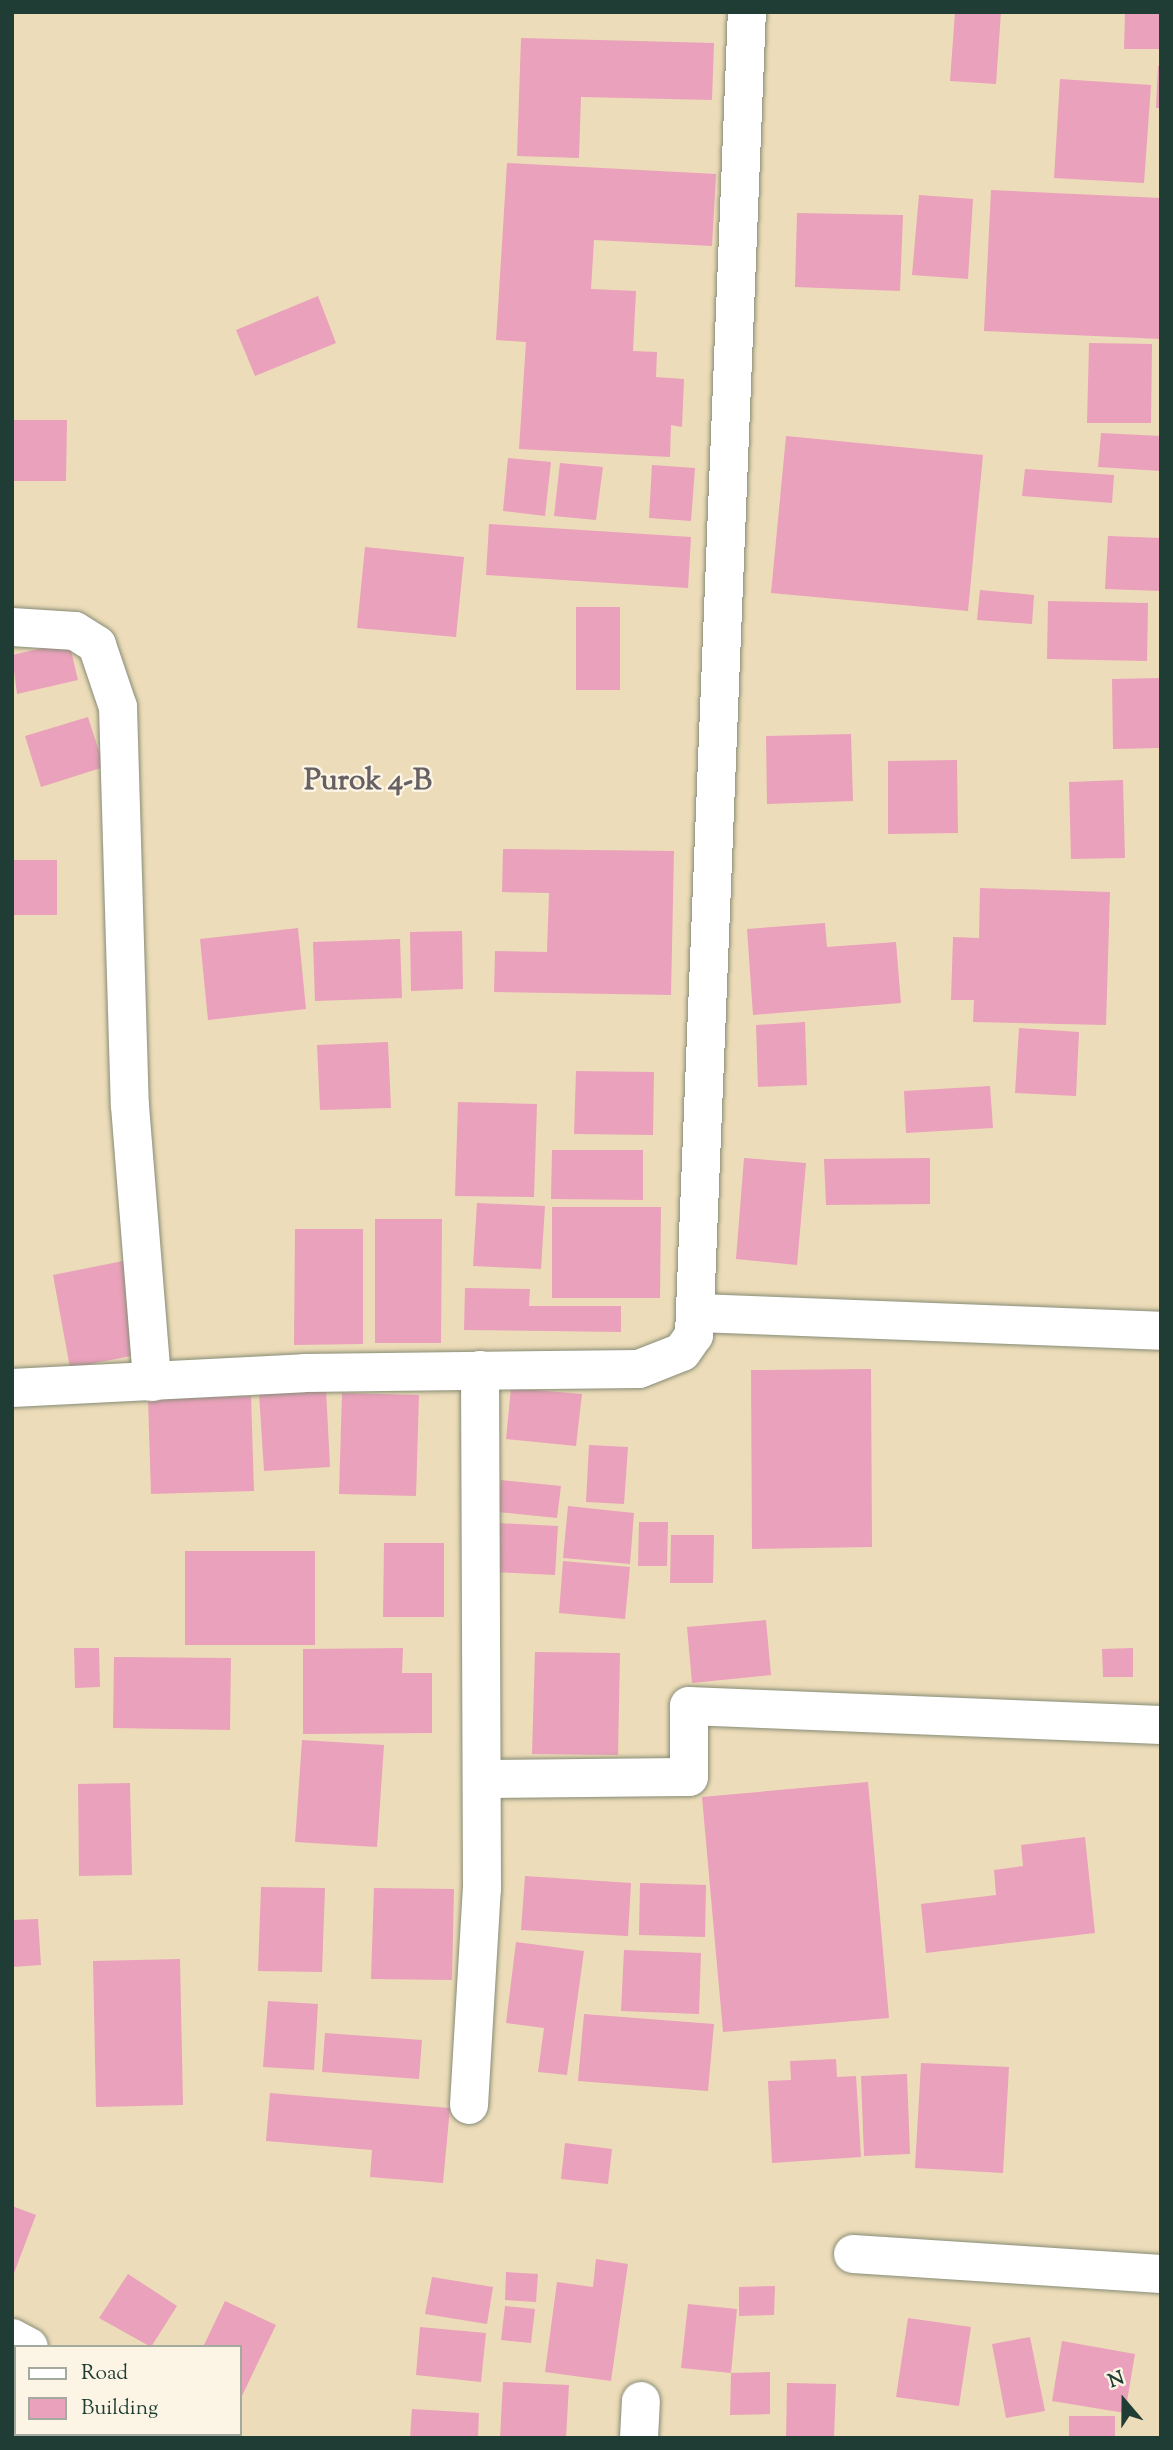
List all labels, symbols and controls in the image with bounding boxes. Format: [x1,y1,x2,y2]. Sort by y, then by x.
district label: Purok 4-B [304,764,432,800]
legend [14,2345,242,2436]
text: Road [81,2359,128,2389]
north arrow [1089,2366,1159,2436]
text: N [1105,2366,1128,2396]
text: Building [81,2394,158,2424]

